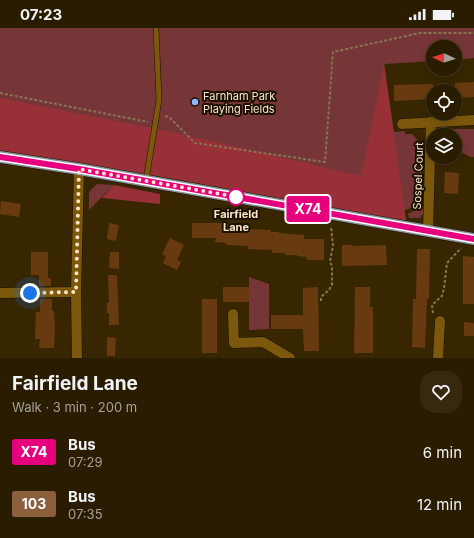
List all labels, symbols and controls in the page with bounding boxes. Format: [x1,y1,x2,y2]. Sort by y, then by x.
text: 07:23 [20,5,62,24]
north arrow [426,40,462,76]
map controls [426,40,462,164]
button: locate [426,84,462,120]
place label: Farnham Park Playing Fields [203,89,275,116]
marker: Farnham Park Playing Fields [190,97,200,107]
button: layers [426,128,462,164]
street label: Sospel Court [410,142,426,210]
marker: Fairfield Lane [227,188,245,206]
line badge: X74 [285,196,331,222]
text: X74 [294,200,322,217]
place label: Fairfield Lane [214,207,258,234]
your location [20,283,40,303]
button: heart [420,371,462,413]
text: Fairfield Lane [12,372,138,395]
text: Walk · 3 min · 200 m [12,399,137,415]
text: Bus [68,435,96,454]
text: X74 [20,443,48,460]
text: 6 min [423,443,462,462]
text: 07:29 [68,454,103,470]
text: Bus [68,487,96,506]
text: 103 [22,495,46,512]
text: 12 min [417,495,462,514]
text: 07:35 [68,506,103,522]

